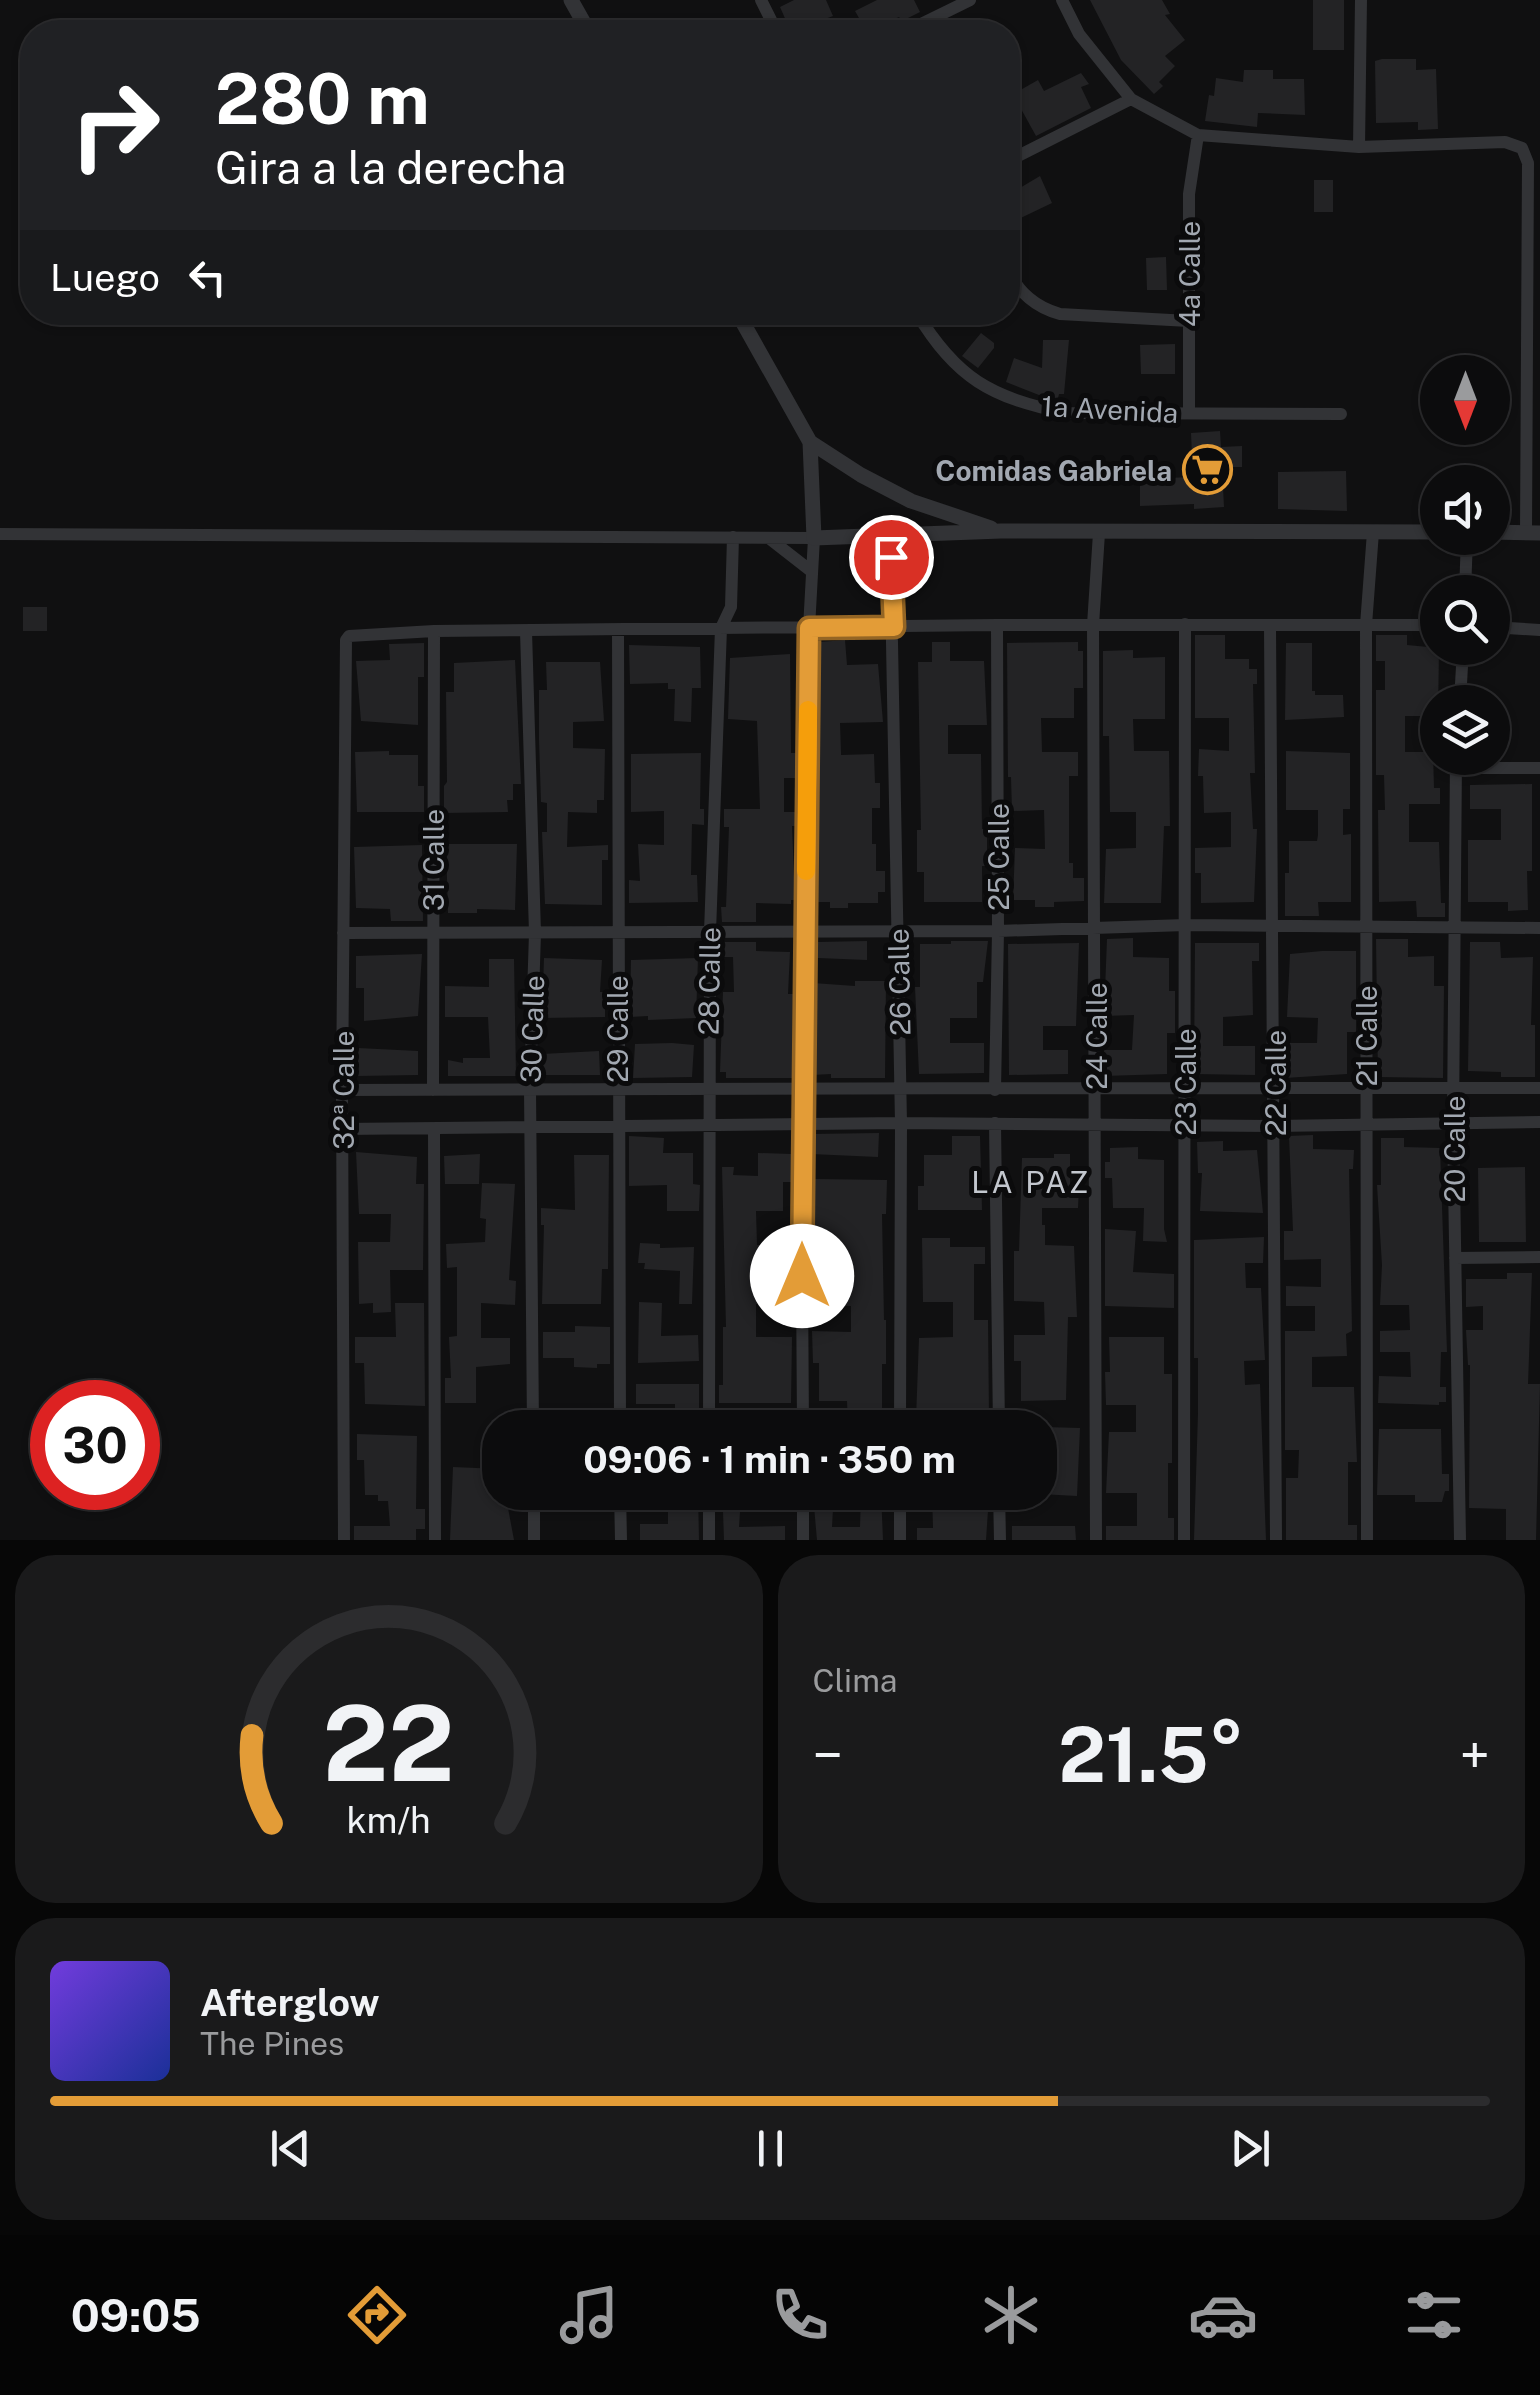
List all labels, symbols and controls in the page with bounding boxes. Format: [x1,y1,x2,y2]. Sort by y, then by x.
text: 280 m [215,57,430,140]
icon: right [50,60,180,190]
text: Gira a la derecha [215,141,566,194]
street label: 4a Calle [1173,221,1206,327]
icon: left [180,250,235,305]
text: Luego [50,255,160,300]
north arrow [1420,355,1510,445]
map controls [1420,355,1510,775]
street label: 1a Avenida [1041,389,1179,429]
supermarket icon: Comidas Gabriela [1181,444,1233,496]
place label: Comidas Gabriela [935,454,1172,487]
button: sound [1420,465,1510,555]
pin [849,515,934,600]
icon: arrive [864,530,919,585]
button: search [1420,575,1510,665]
button: layers [1420,685,1510,775]
street label: 25 Calle [982,803,1015,911]
street label: 31 Calle [417,809,450,911]
street label: 28 Calle [692,927,726,1035]
street label: 26 Calle [882,928,916,1036]
street label: 30 Calle [514,975,550,1083]
street label: 29 Calle [601,975,634,1083]
street label: 24 Calle [1080,982,1113,1090]
street label: 21 Calle [1350,985,1383,1087]
street label: 23 Calle [1169,1028,1202,1136]
street label: 22 Calle [1259,1030,1292,1136]
street label: 32ª Calle [327,1031,360,1149]
street label: 20 Calle [1438,1096,1471,1202]
district label: LA PAZ [971,1164,1091,1200]
position arrow [750,1224,854,1328]
speed limit sign: 30 [30,1380,160,1510]
text: 09:06 · 1 min · 350 m [583,1437,956,1482]
text: Clima [813,1662,898,1699]
text: 22 [323,1682,455,1804]
text: 21.5° [1058,1711,1244,1799]
text: − [813,1723,843,1787]
text: + [1460,1723,1490,1787]
text: km/h [347,1799,431,1841]
text: Afterglow [200,1980,380,2025]
text: The Pines [200,2025,344,2062]
icon: previous [263,2121,318,2176]
icon: pause [743,2121,798,2176]
icon: next [1223,2121,1278,2176]
icon: directions [342,2280,412,2350]
icon: music [554,2280,624,2350]
icon: phone [765,2280,835,2350]
icon: climate [976,2280,1046,2350]
icon: car [1188,2280,1258,2350]
icon: filters [1399,2280,1469,2350]
text: 09:05 [71,2289,201,2342]

